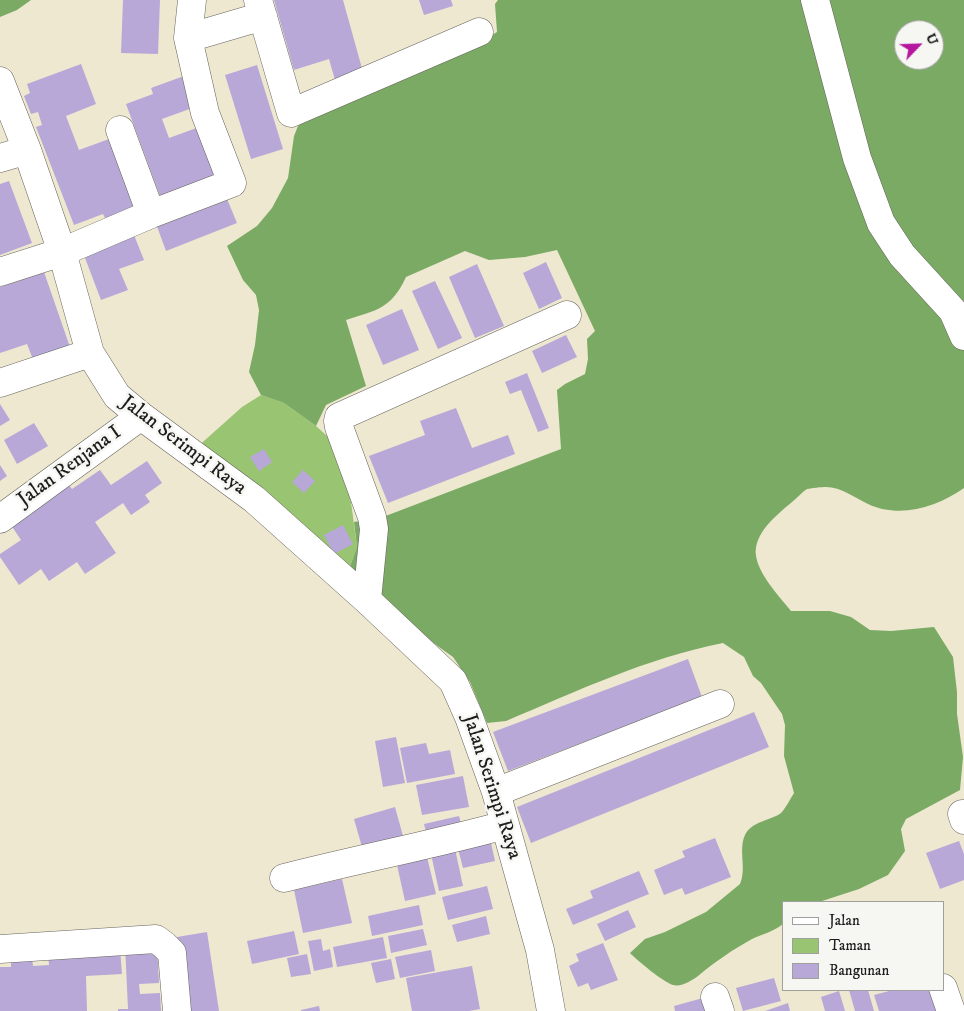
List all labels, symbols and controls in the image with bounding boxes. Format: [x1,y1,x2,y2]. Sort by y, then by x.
north arrow [894,20,944,70]
text: U [921,31,942,48]
street label: Jalan Serimpi Raya [116,391,250,501]
street label: Jalan Renjana I [14,421,126,513]
street label: Jalan Serimpi Raya [456,712,526,862]
legend [782,901,944,991]
text: Jalan [829,911,860,930]
text: Taman [829,936,871,955]
text: Bangunan [829,961,889,980]

